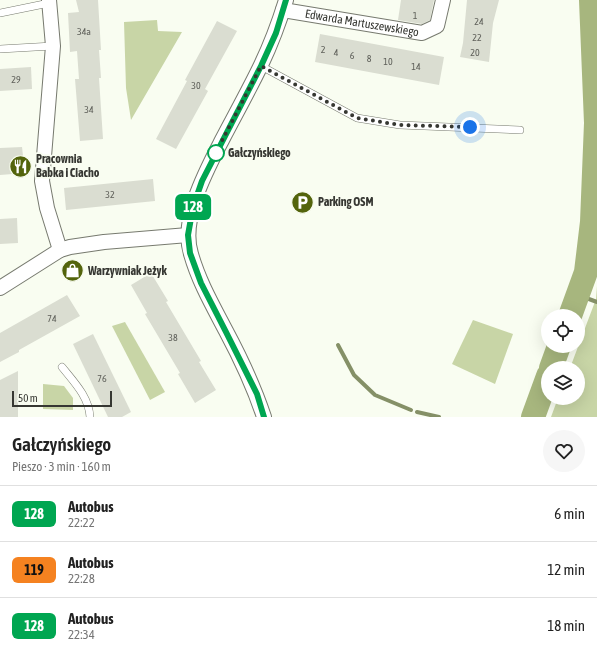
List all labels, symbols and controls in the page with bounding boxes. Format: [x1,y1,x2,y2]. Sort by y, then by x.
street label: Edwarda Martuszewskiego [304,7,420,39]
house number: 1 [413,10,418,21]
house number: 24 [474,16,484,27]
house number: 34a [77,26,91,37]
house number: 22 [472,32,482,43]
house number: 2 [321,44,326,55]
house number: 4 [334,47,339,58]
house number: 20 [470,47,480,58]
house number: 6 [350,50,355,61]
house number: 8 [367,53,372,64]
house number: 10 [383,56,393,67]
house number: 14 [411,61,421,72]
house number: 29 [11,74,21,85]
house number: 30 [191,80,201,91]
house number: 34 [84,104,94,115]
your location [460,117,480,137]
marker: Gałczyńskiego [207,144,225,162]
place label: Gałczyńskiego [228,146,291,160]
place label: Pracownia Babka i Ciacho [36,152,100,180]
restaurant icon: Pracownia Babka i Ciacho [8,153,34,179]
house number: 32 [105,189,115,200]
parking icon: Parking OSM [289,189,315,215]
line badge: 128 [170,194,216,220]
place label: Parking OSM [318,195,373,209]
text: 128 [183,199,203,215]
shop icon: Warzywniak Jeżyk [59,258,85,284]
place label: Warzywniak Jeżyk [87,264,168,278]
map controls [541,309,585,405]
button: locate [541,309,585,353]
house number: 74 [47,313,57,324]
house number: 38 [168,332,178,343]
button: layers [541,361,585,405]
house number: 76 [97,373,107,384]
scale bar [12,389,112,408]
text: 50 m [18,392,38,404]
button: heart [543,430,585,472]
text: Gałczyńskiego [12,433,111,455]
text: Pieszo · 3 min · 160 m [12,459,111,474]
text: Autobus [68,498,113,515]
text: 6 min [554,505,585,522]
text: 128 [24,506,44,522]
text: 22:22 [68,515,95,530]
text: Autobus [68,554,113,571]
text: 12 min [547,561,585,578]
text: 119 [24,562,44,578]
text: 22:28 [68,571,95,586]
text: Autobus [68,610,113,627]
text: 18 min [547,617,585,634]
text: 128 [24,618,44,634]
text: 22:34 [68,627,95,642]

